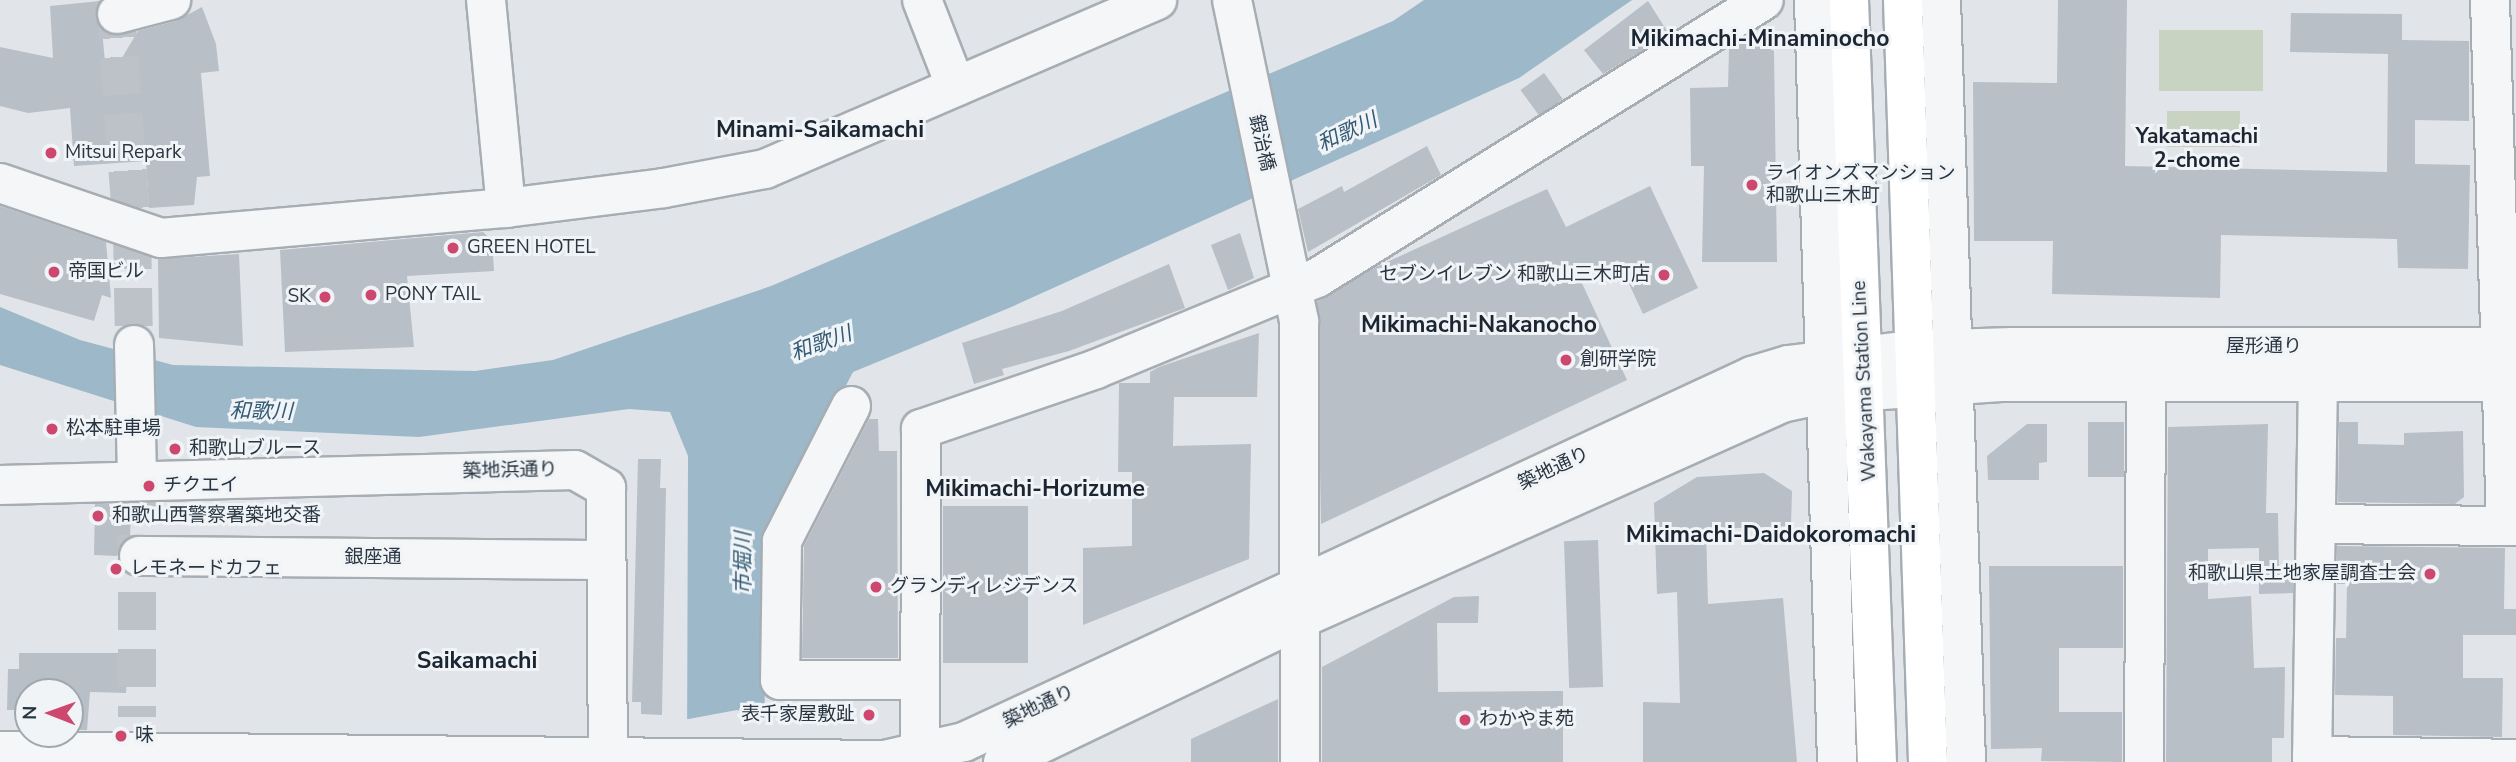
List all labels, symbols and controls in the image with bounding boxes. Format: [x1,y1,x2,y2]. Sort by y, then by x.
district label: Mikimachi-Minaminocho [1630,25,1890,53]
water label: 和歌川 [1313,107,1381,157]
street label: 鍜治橋 [1243,113,1279,173]
district label: Minami-Saikamachi [716,116,924,144]
district label: Yakatamachi 2-chome [2136,123,2258,173]
place label: Mitsui Repark [65,142,181,164]
marker: Mitsui Repark [43,145,59,161]
place label: ライオンズマンション 和歌山三木町 [1766,163,1956,207]
marker: ライオンズマンション 和歌山三木町 [1744,177,1760,193]
place label: GREEN HOTEL [467,237,596,259]
marker: GREEN HOTEL [445,240,461,256]
place label: 帝国ビル [68,261,144,283]
marker: 帝国ビル [46,264,62,280]
place label: セブンイレブン 和歌山三木町店 [1379,264,1650,286]
marker: セブンイレブン 和歌山三木町店 [1656,267,1672,283]
street label: Wakayama Station Line [1848,280,1882,482]
place label: PONY TAIL [385,284,481,306]
place label: SK [287,286,311,308]
marker: PONY TAIL [363,287,379,303]
marker: SK [317,289,333,305]
district label: Mikimachi-Nakanocho [1361,311,1597,339]
water label: 和歌川 [787,320,855,366]
street label: 屋形通り [2226,336,2302,358]
place label: 創研学院 [1580,349,1656,371]
marker: 創研学院 [1558,352,1574,368]
water label: 和歌川 [229,398,293,424]
place label: 松本駐車場 [66,418,161,440]
marker: 松本駐車場 [44,421,60,437]
place label: 和歌山ブルース [189,438,322,460]
marker: 和歌山ブルース [167,441,183,457]
street label: 築地通り [1515,443,1593,495]
street label: 築地浜通り [462,459,558,483]
place label: チクエイ [163,475,239,497]
district label: Mikimachi-Horizume [925,475,1145,503]
marker: チクエイ [141,478,157,494]
place label: 和歌山西警察署築地交番 [112,505,321,527]
marker: 和歌山西警察署築地交番 [90,508,106,524]
district label: Mikimachi-Daidokoromachi [1626,521,1916,549]
water label: 市堀川 [730,532,756,594]
street label: 銀座通 [345,547,401,569]
place label: レモネードカフェ [130,558,282,580]
marker: レモネードカフェ [108,561,124,577]
place label: 和歌山県土地家屋調査士会 [2188,563,2416,585]
marker: 和歌山県土地家屋調査士会 [2422,566,2438,582]
place label: グランディレジデンス [890,576,1080,598]
marker: グランディレジデンス [868,579,884,595]
district label: Saikamachi [417,647,537,675]
north arrow [14,678,84,748]
street label: 築地通り [1000,681,1078,733]
place label: 表千家屋敷趾 [741,704,855,726]
text: N [17,705,43,720]
marker: 表千家屋敷趾 [861,707,877,723]
place label: わかやま苑 [1479,709,1574,731]
marker: わかやま苑 [1457,712,1473,728]
place label: 味 [135,725,154,747]
marker: 味 [113,728,129,744]

